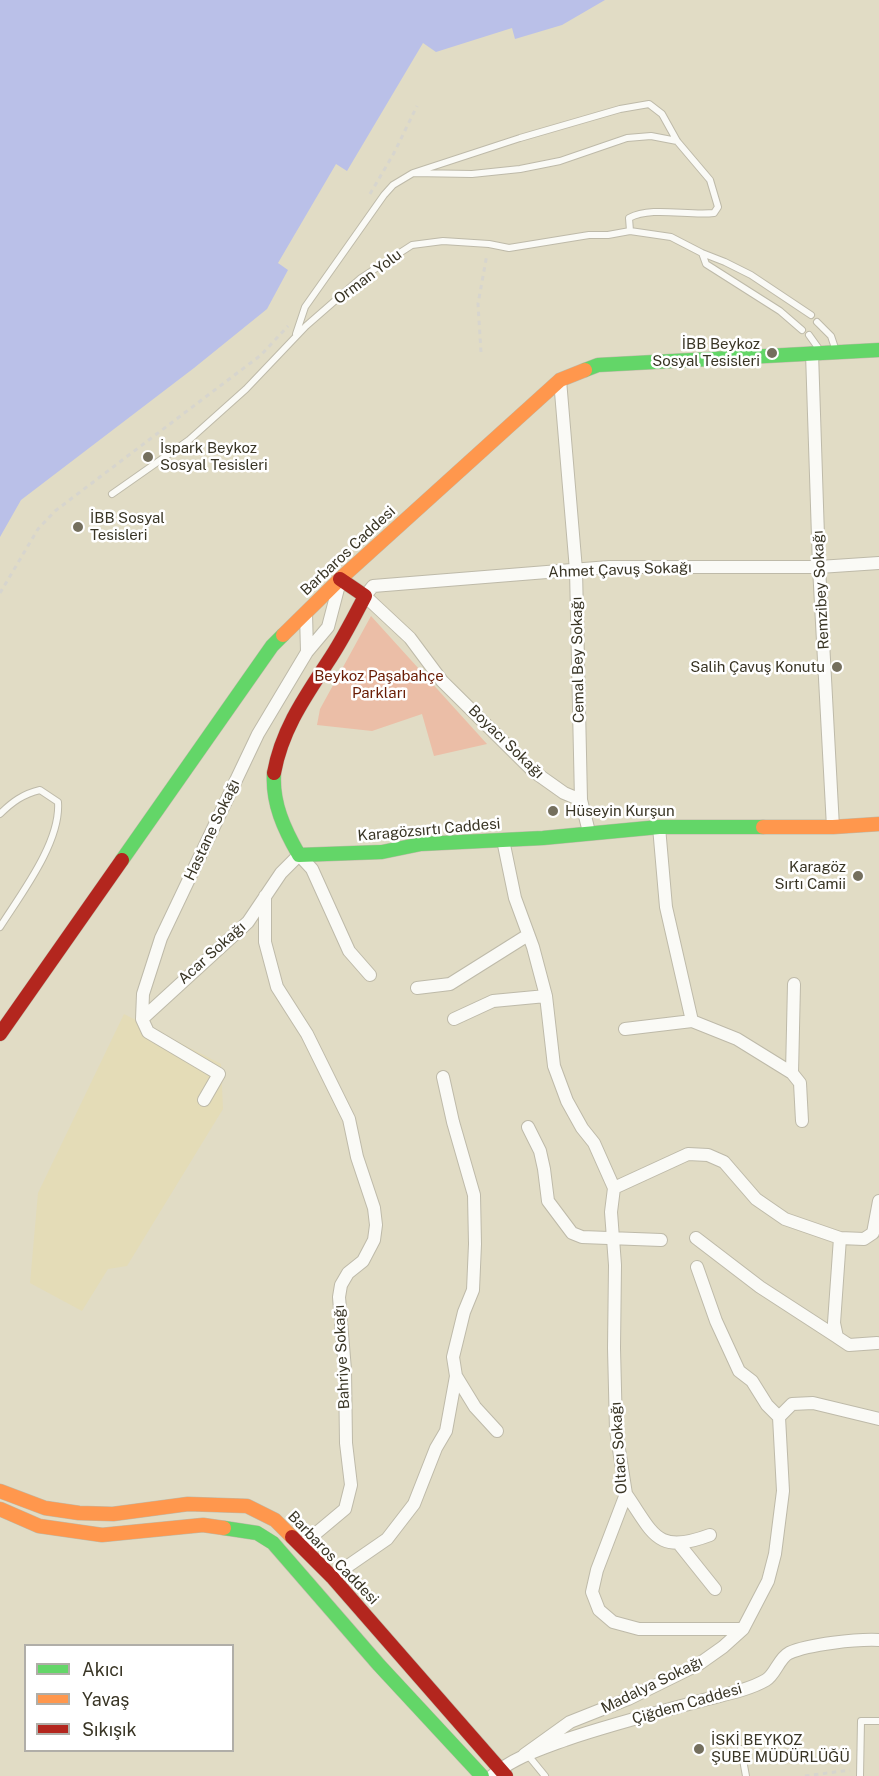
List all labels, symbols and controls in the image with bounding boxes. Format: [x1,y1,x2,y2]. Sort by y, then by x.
street label: Orman Yolu [331,246,405,308]
place label: İBB Beykoz Sosyal Tesisleri [652,335,760,370]
marker: İBB Beykoz Sosyal Tesisleri [765,346,779,360]
place label: İspark Beykoz Sosyal Tesisleri [160,439,268,474]
marker: İspark Beykoz Sosyal Tesisleri [141,450,155,464]
street label: Barbaros Caddesi [297,502,399,600]
place label: İBB Sosyal Tesisleri [90,509,165,544]
marker: İBB Sosyal Tesisleri [71,520,85,534]
street label: Remzibey Sokağı [809,530,833,650]
street label: Ahmet Çavuş Sokağı [548,558,692,582]
street label: Cemal Bey Sokağı [568,597,588,723]
place label: Salih Çavuş Konutu [690,658,825,676]
marker: Salih Çavuş Konutu [830,660,844,674]
park label: Beykoz Paşabahçe Parkları [314,667,444,702]
street label: Boyacı Sokağı [465,701,547,783]
street label: Hastane Sokağı [181,776,243,884]
place label: Hüseyin Kurşun [565,802,675,820]
marker: Hüseyin Kurşun [546,804,560,818]
street label: Karagözsırtı Caddesi [357,815,501,845]
place label: Karagöz Sırtı Camii [774,858,846,893]
marker: Karagöz Sırtı Camii [851,869,865,883]
street label: Acar Sokağı [175,918,249,988]
street label: Bahriye Sokağı [330,1304,354,1410]
street label: Oltacı Sokağı [607,1401,631,1495]
street label: Barbaros Caddesi [284,1508,382,1608]
legend [24,1644,234,1752]
street label: Madalya Sokağı [598,1653,706,1717]
text: Akıcı [82,1659,123,1680]
street label: Çiğdem Caddesi [630,1680,744,1728]
text: Yavaş [82,1689,129,1710]
text: Sıkışık [82,1719,137,1740]
place label: İSKİ BEYKOZ ŞUBE MÜDÜRLÜĞÜ [711,1731,850,1766]
marker: İSKİ BEYKOZ ŞUBE MÜDÜRLÜĞÜ [692,1742,706,1756]

